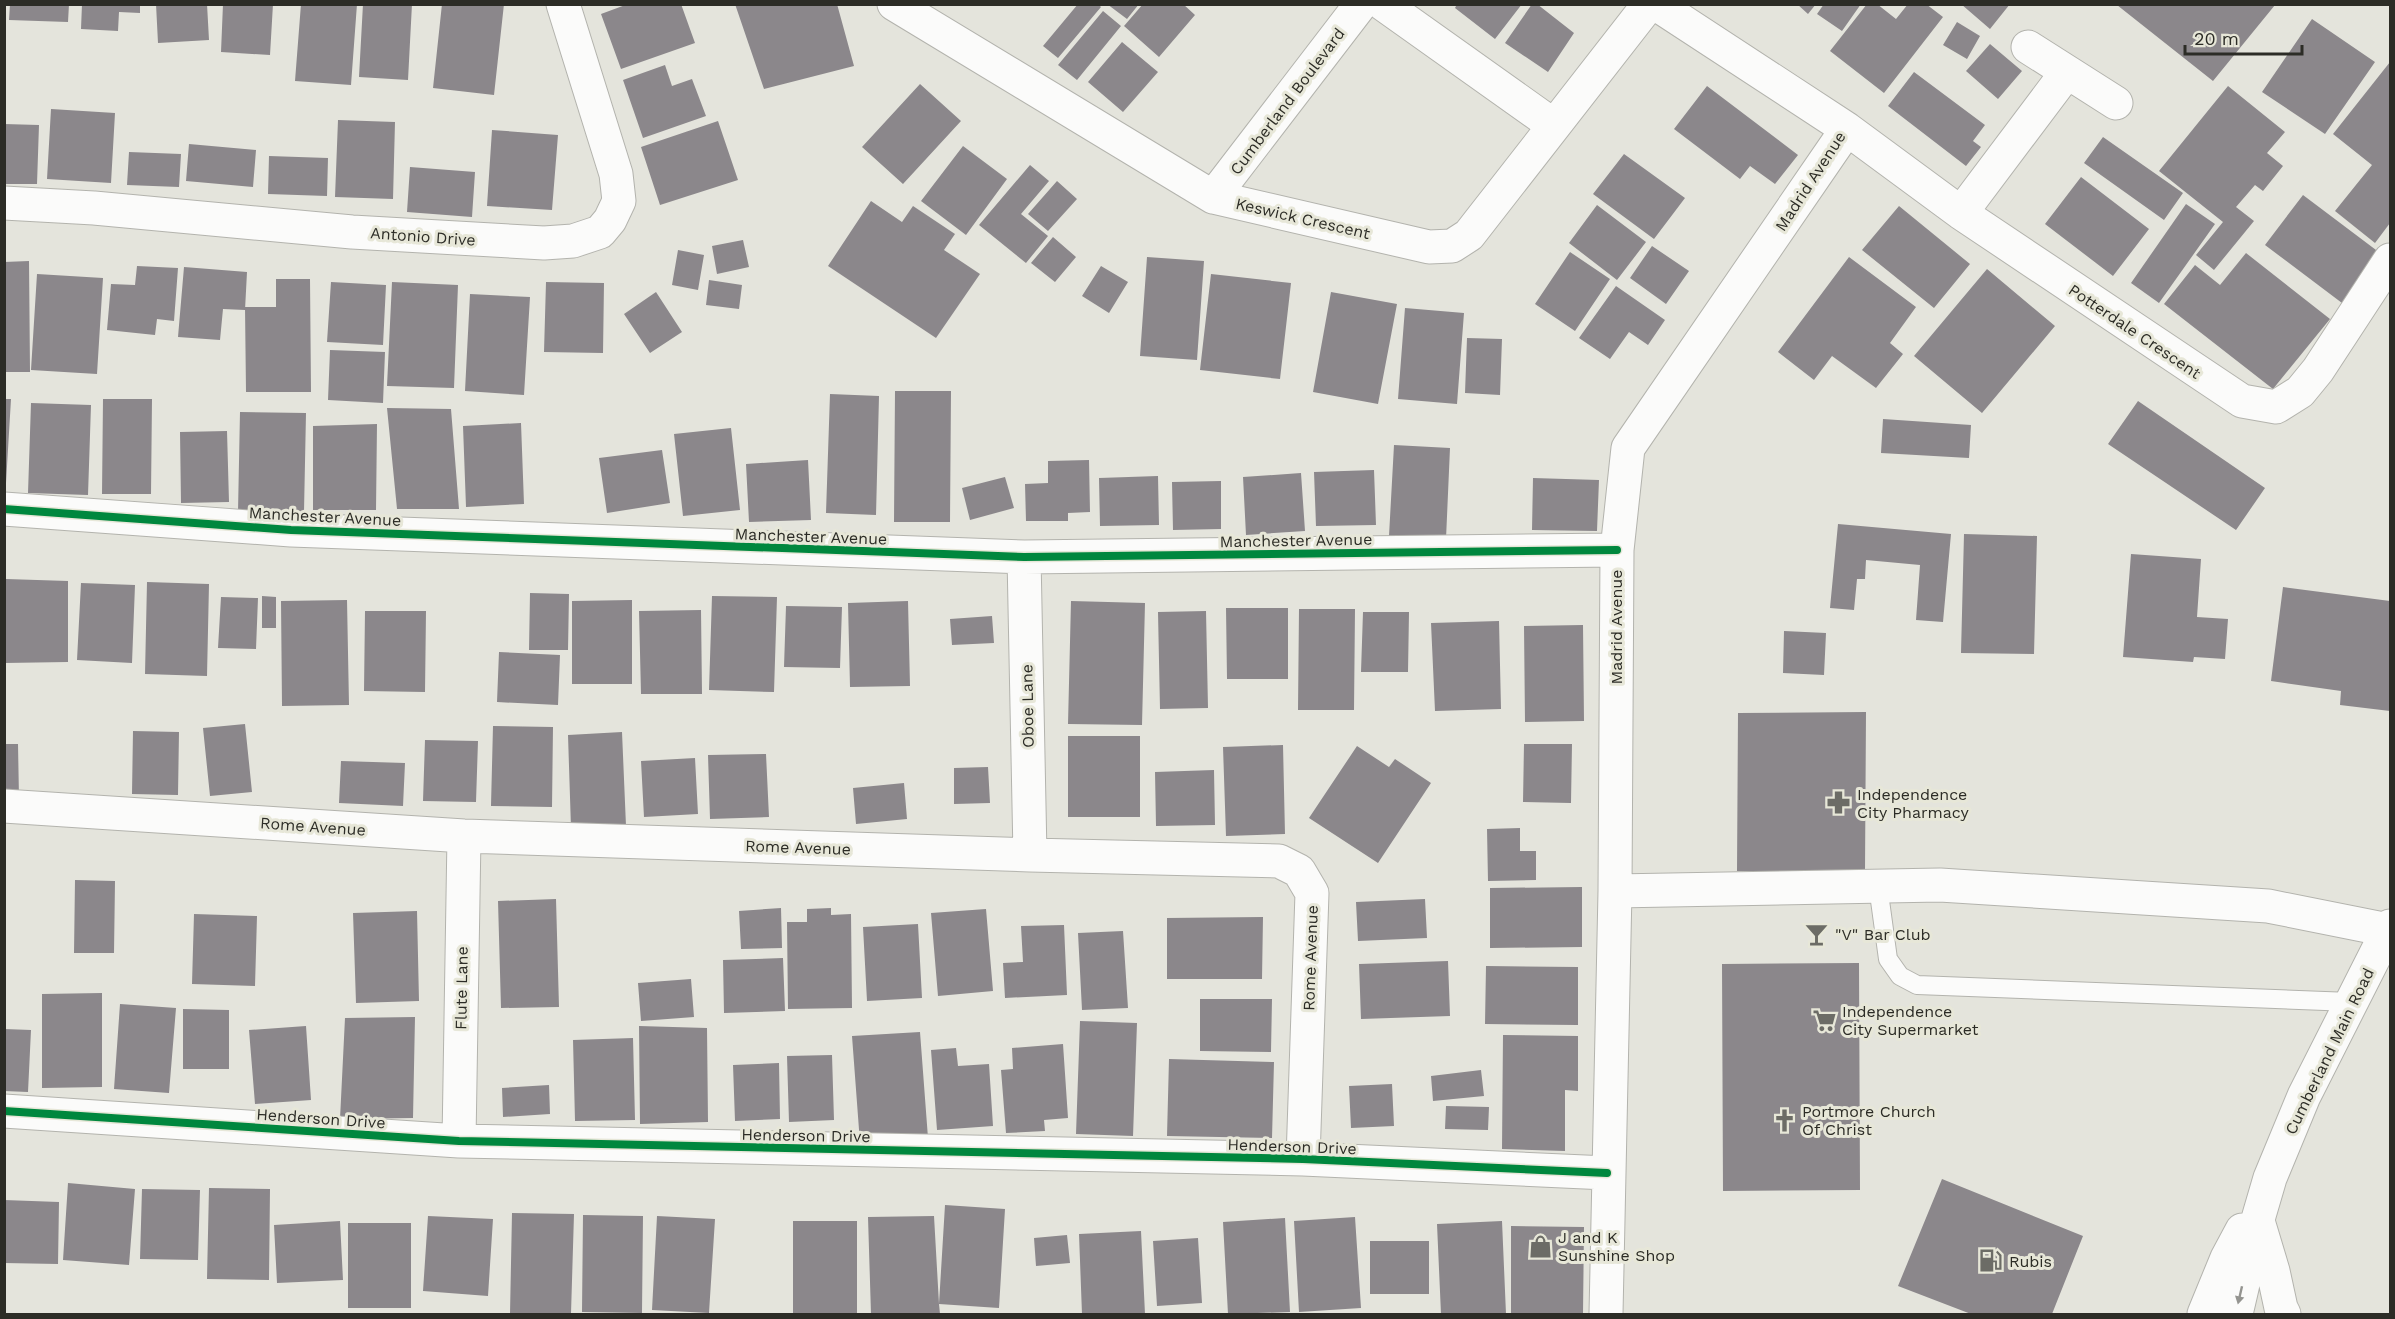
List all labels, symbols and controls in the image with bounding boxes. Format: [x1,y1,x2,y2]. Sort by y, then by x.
scale bar [2185,18,2302,56]
street label: Cumberland Boulevard [1226,24,1349,178]
text: 20 m [2194,28,2239,49]
street label: Madrid Avenue [1771,128,1850,235]
street label: Keswick Crescent [1234,194,1372,243]
street label: Antonio Drive [370,223,476,250]
street label: Potterdale Crescent [2065,280,2205,383]
street label: Manchester Avenue [248,503,402,530]
street label: Manchester Avenue [734,524,888,549]
street label: Manchester Avenue [1220,530,1372,551]
street label: Madrid Avenue [1607,570,1626,684]
street label: Oboe Lane [1017,664,1038,748]
place label: Independence City Pharmacy [1857,785,1969,822]
pharmacy icon: Independence City Pharmacy [1826,790,1852,816]
street label: Rome Avenue [260,813,366,840]
street label: Rome Avenue [745,836,851,859]
street label: Rome Avenue [1299,905,1322,1011]
bar icon: "V" Bar Club [1804,921,1830,947]
place label: "V" Bar Club [1835,925,1931,944]
street label: Flute Lane [451,946,472,1030]
street label: Cumberland Main Road [2281,965,2378,1137]
place label: Independence City Supermarket [1842,1002,1979,1039]
supermarket icon: Independence City Supermarket [1811,1007,1837,1033]
place label: Portmore Church Of Christ [1802,1102,1936,1139]
street label: Henderson Drive [256,1105,386,1132]
church icon: Portmore Church Of Christ [1771,1107,1797,1133]
street label: Henderson Drive [741,1125,871,1146]
street label: Henderson Drive [1227,1135,1357,1158]
place label: J and K Sunshine Shop [1558,1228,1675,1265]
shop icon: J and K Sunshine Shop [1527,1233,1553,1259]
fuel station icon: Rubis [1978,1248,2004,1274]
place label: Rubis [2009,1252,2052,1271]
one-way arrow [2235,1286,2244,1305]

